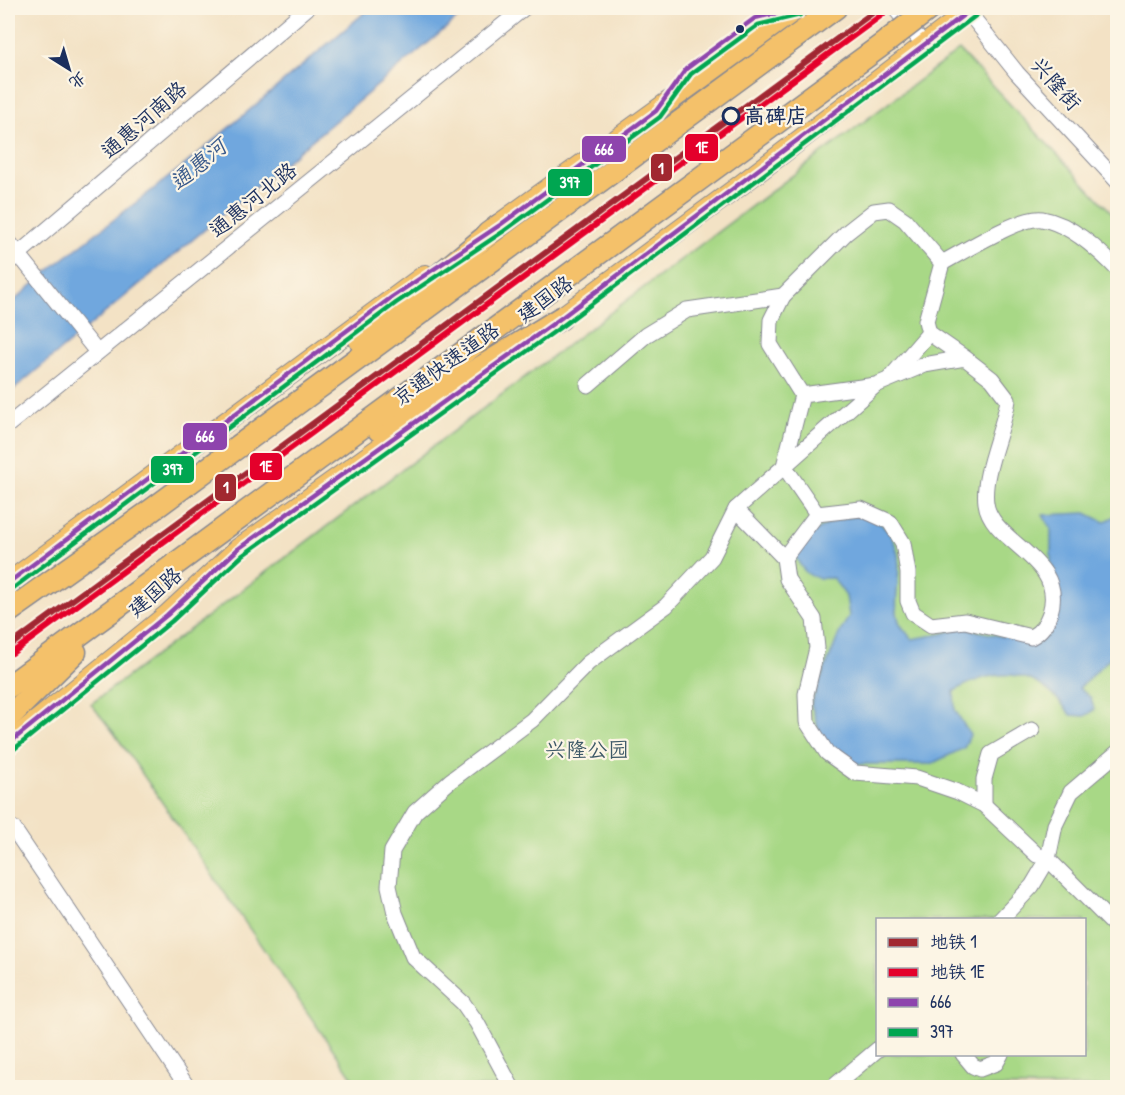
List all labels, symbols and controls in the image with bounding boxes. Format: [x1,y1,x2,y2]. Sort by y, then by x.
unlabelled marker [734,23,746,35]
north arrow [39,39,99,99]
street label: 兴隆街 [1025,51,1088,117]
text: 北 [65,67,91,95]
street label: 通惠河南路 [95,74,193,165]
place label: 高碑店 [744,101,807,130]
marker: 高碑店 [722,107,740,125]
water label: 通惠河 [163,129,235,197]
line badge: 1E [684,133,719,162]
line badge: 666 [581,135,627,163]
text: 1E [696,136,709,158]
text: 666 [594,138,614,160]
line badge: 1 [650,153,673,182]
street label: 通惠河北路 [203,155,303,244]
text: 1 [658,157,664,179]
line badge: 397 [547,168,593,197]
text: 397 [560,171,581,193]
street label: 建国路 [511,268,579,329]
street label: 京通快速道路 [386,315,505,412]
line badge: 666 [182,422,228,451]
text: 666 [195,425,215,447]
line badge: 1E [249,452,283,481]
line badge: 397 [150,455,195,484]
text: 1E [260,455,273,477]
text: 397 [163,458,184,480]
line badge: 1 [214,473,237,502]
text: 1 [223,476,229,498]
street label: 建国路 [121,560,188,623]
park label: 兴隆公园 [545,735,629,764]
legend [876,918,1086,1056]
text: 地铁 1 [930,929,977,954]
text: 地铁 1E [930,959,985,984]
text: 666 [930,989,952,1014]
text: 397 [930,1019,954,1044]

